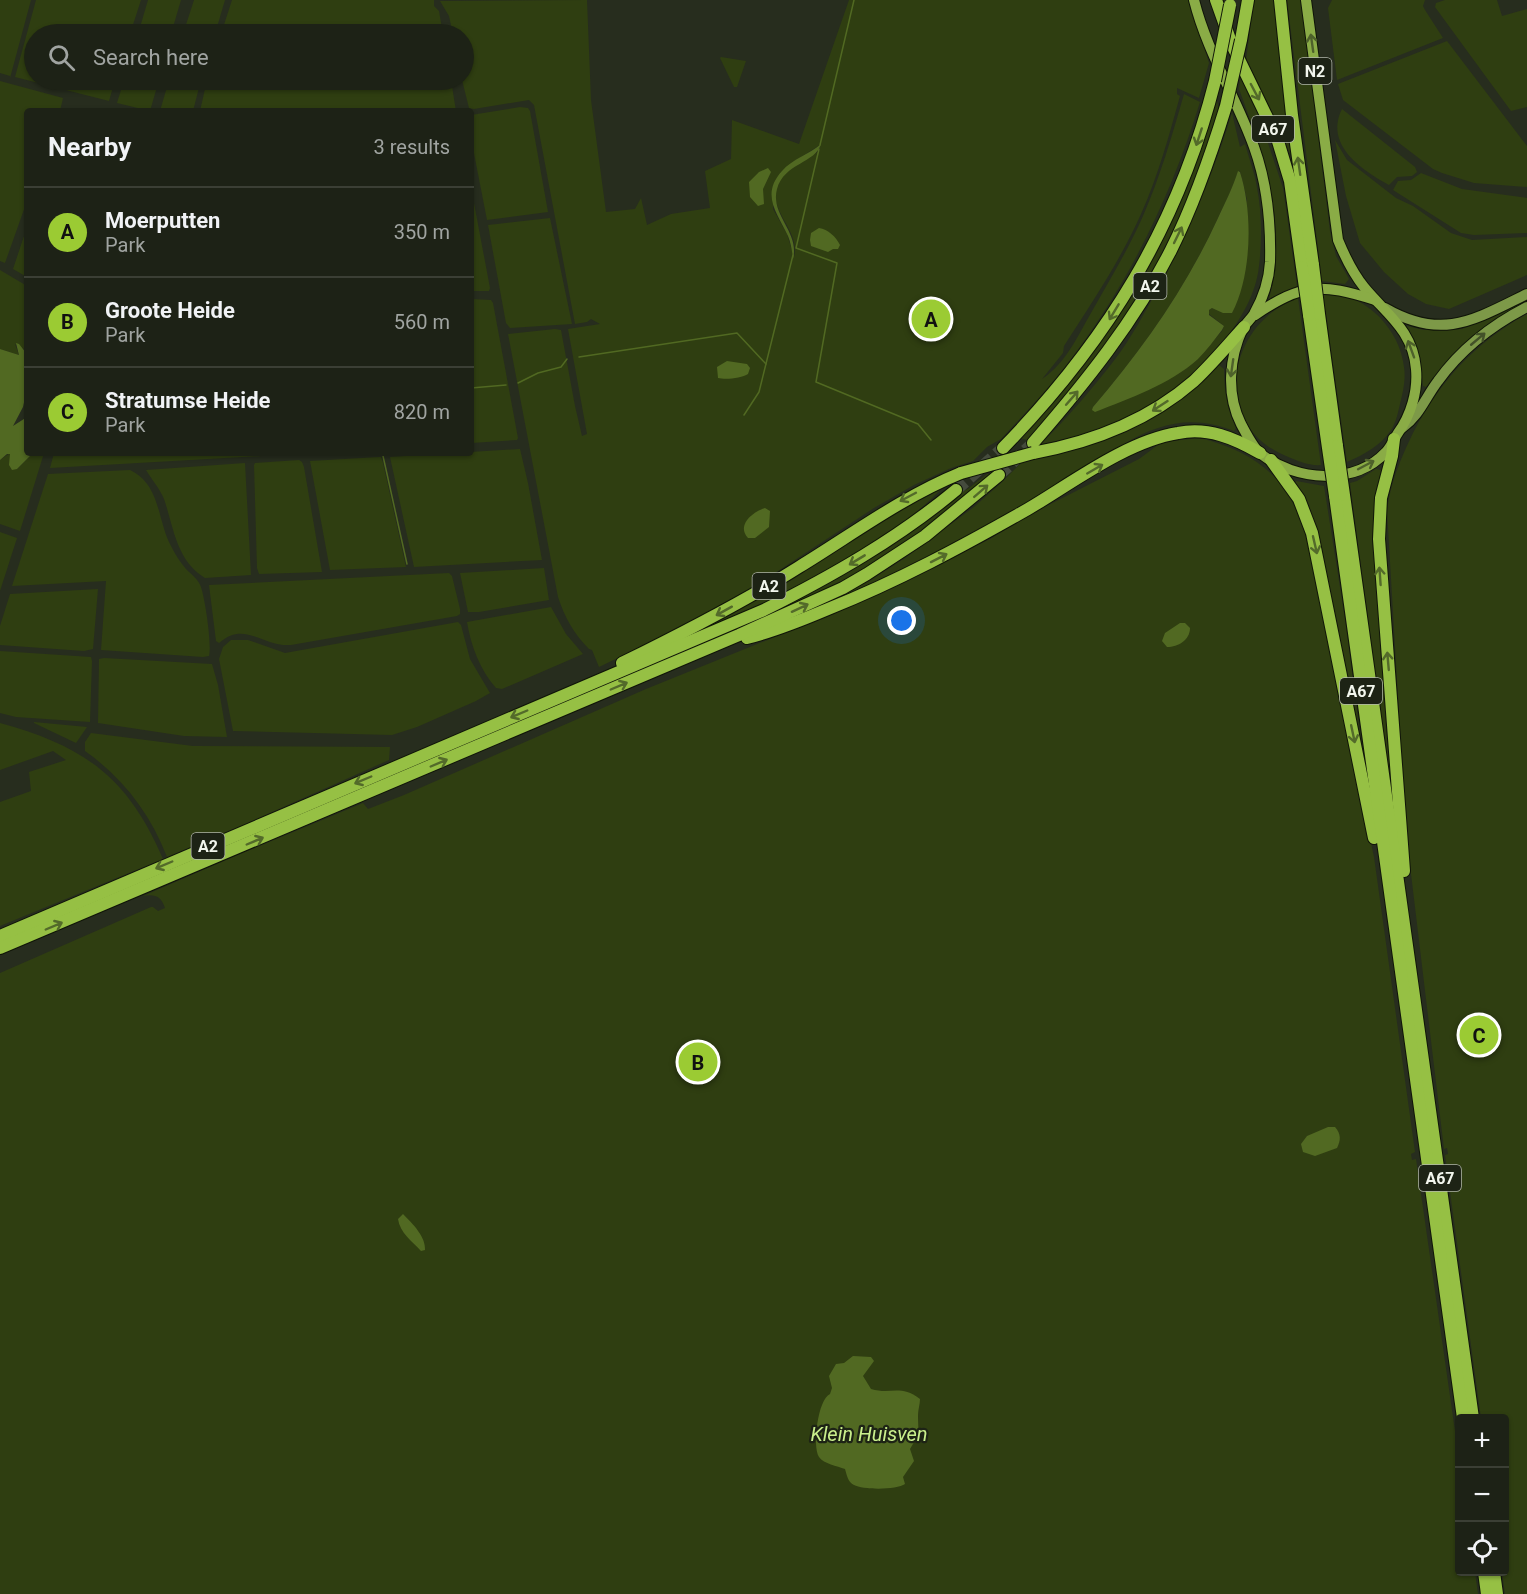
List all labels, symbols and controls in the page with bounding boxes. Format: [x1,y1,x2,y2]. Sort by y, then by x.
search box [24,24,474,90]
one-way arrow [1306,33,1317,53]
icon: search [45,41,78,74]
text: Search here [93,45,209,70]
road number: N2 [1298,58,1332,84]
one-way arrow [1250,83,1261,101]
road number: A67 [1252,116,1294,142]
one-way arrow [1192,127,1203,146]
text: Nearby [48,132,131,162]
text: 3 results [374,135,450,159]
one-way arrow [1293,156,1304,176]
text: Moerputten [105,208,220,233]
text: A [61,220,74,244]
text: 350 m [394,220,450,244]
one-way arrow [1172,227,1184,245]
text: Park [105,233,145,257]
road number: A2 [1134,273,1166,299]
pin: A [912,296,950,342]
text: Groote Heide [105,298,235,323]
one-way arrow [1108,303,1120,320]
text: B [61,310,74,334]
text: 560 m [394,310,450,334]
text: Park [105,323,145,347]
one-way arrow [1470,332,1485,346]
one-way arrow [1404,340,1415,359]
one-way arrow [1227,357,1238,377]
text: Stratumse Heide [105,388,270,413]
one-way arrow [1065,390,1078,406]
text: C [61,400,74,424]
text: 820 m [394,400,450,424]
one-way arrow [1152,401,1169,413]
text: Park [105,413,145,437]
one-way arrow [1357,459,1375,470]
one-way arrow [1086,463,1103,475]
one-way arrow [973,484,988,498]
one-way arrow [900,491,917,503]
one-way arrow [1310,535,1322,554]
one-way arrow [929,551,947,563]
one-way arrow [849,554,866,566]
one-way arrow [1375,566,1386,586]
road number: A2 [752,573,786,599]
one-way arrow [791,601,809,613]
one-way arrow [716,606,734,617]
your location [887,606,916,635]
one-way arrow [1382,651,1393,671]
road number: A67 [1340,678,1382,704]
one-way arrow [609,680,627,692]
one-way arrow [510,709,529,720]
one-way arrow [1348,724,1359,744]
one-way arrow [430,756,448,768]
one-way arrow [354,775,373,786]
road number: A2 [192,833,224,859]
one-way arrow [246,835,264,846]
one-way arrow [156,860,174,871]
one-way arrow [44,920,63,931]
pin: C [1460,1012,1498,1058]
pin: B [678,1040,718,1084]
road number: A67 [1419,1165,1461,1191]
map controls [1455,1414,1509,1576]
button: + [1455,1414,1509,1468]
water label: Klein Huisven [810,1422,928,1446]
button: − [1455,1468,1509,1522]
button: locate [1455,1522,1509,1576]

